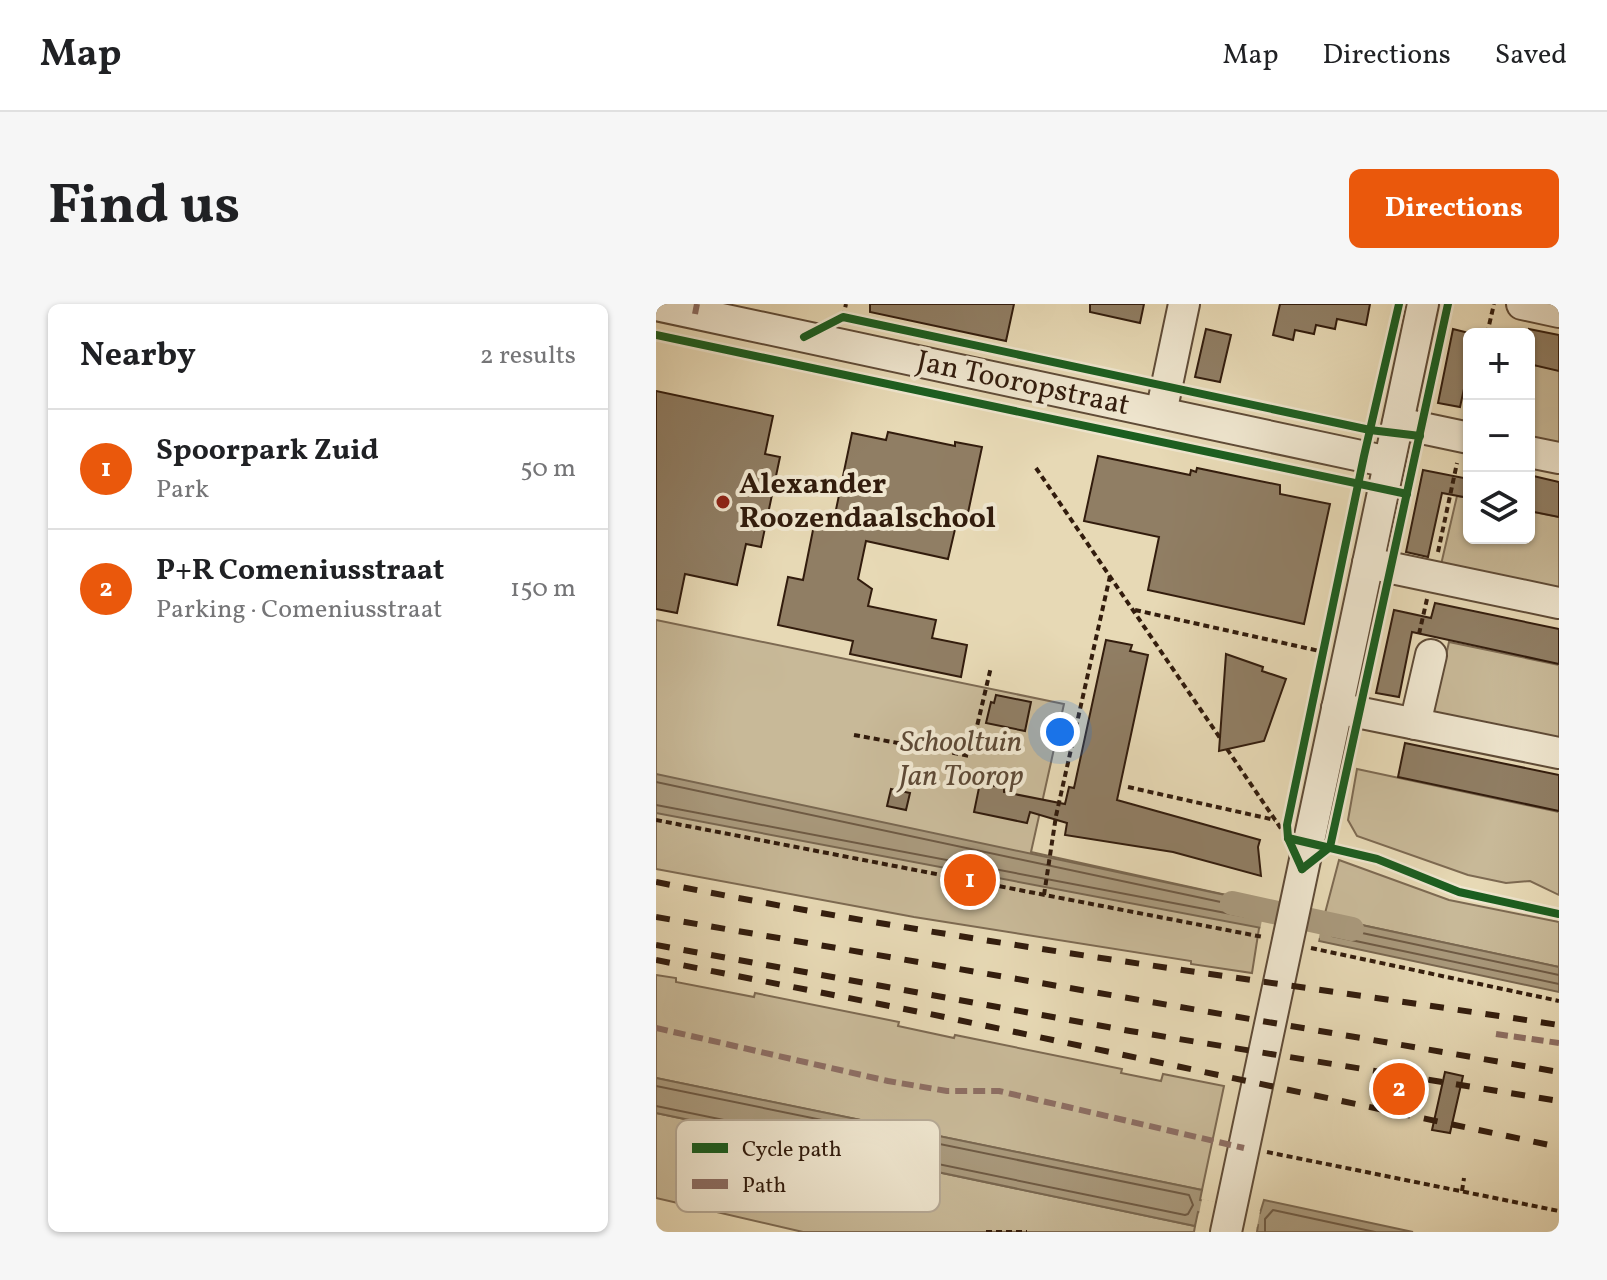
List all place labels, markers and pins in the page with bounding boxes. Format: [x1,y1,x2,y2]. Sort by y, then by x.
place label: Alexander Roozendaalschool [739,464,996,540]
marker: Alexander Roozendaalschool [714,493,732,511]
pin: 1 [944,850,996,910]
pin: 2 [1373,1059,1425,1119]

